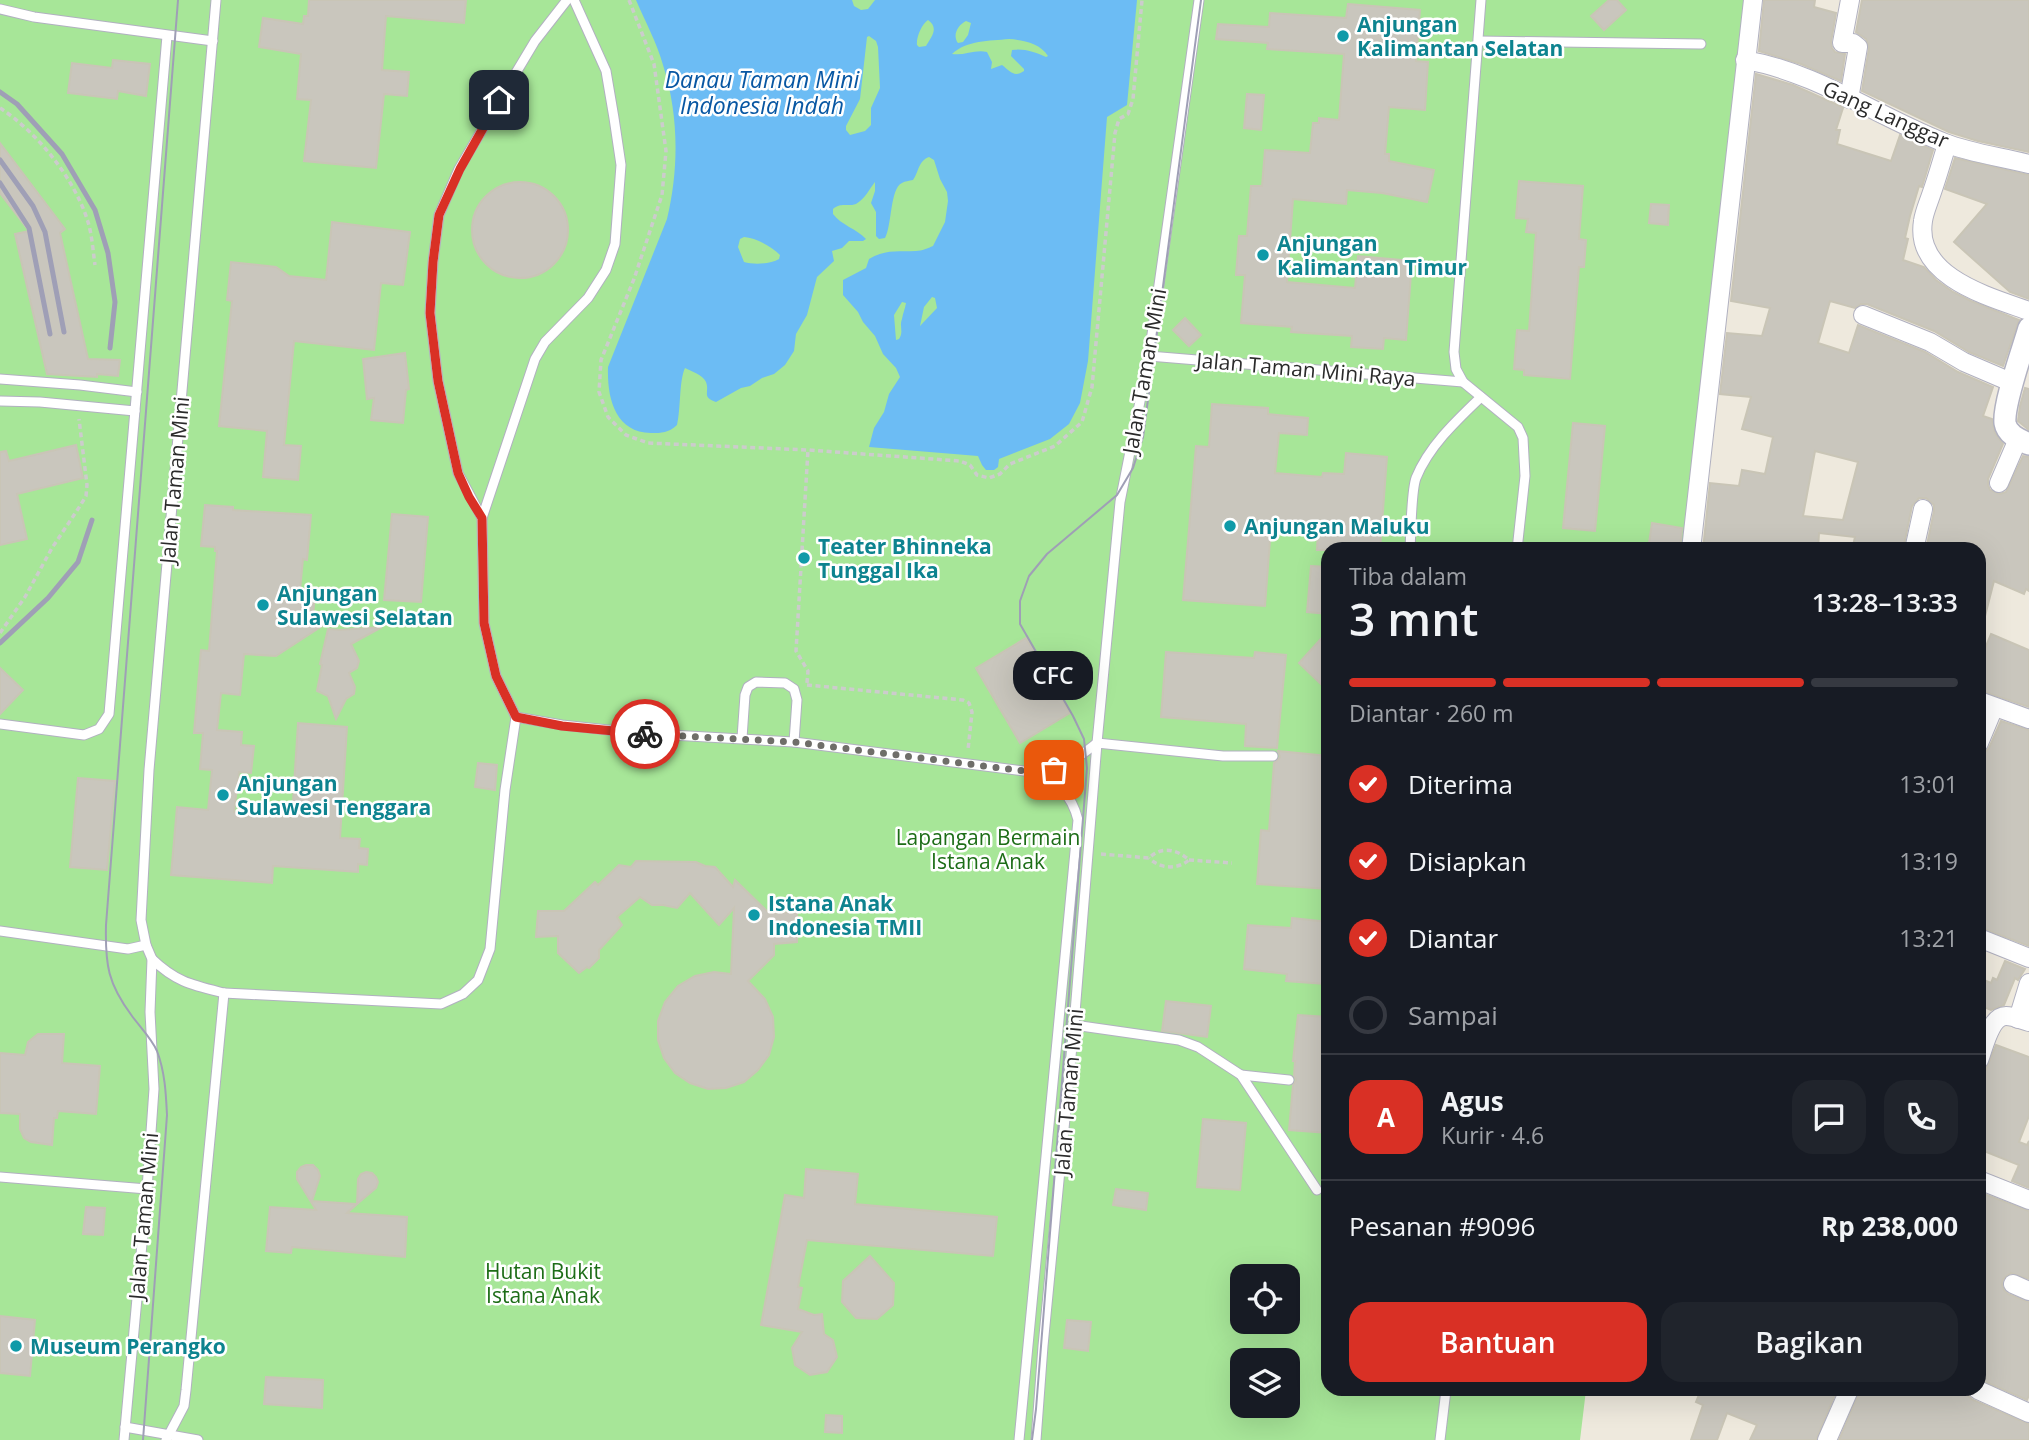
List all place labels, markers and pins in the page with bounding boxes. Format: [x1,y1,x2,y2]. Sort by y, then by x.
place label: Anjungan Kalimantan Selatan [1357,10,1563,62]
marker: Anjungan Kalimantan Selatan [1335,28,1351,44]
pin [469,70,529,130]
place label: Anjungan Kalimantan Timur [1277,229,1468,281]
marker: Anjungan Kalimantan Timur [1255,247,1271,263]
place label: Anjungan Maluku [1244,512,1430,540]
marker: Anjungan Maluku [1222,518,1238,534]
place label: Teater Bhinneka Tunggal Ika [818,532,992,584]
marker: Teater Bhinneka Tunggal Ika [796,550,812,566]
place label: Anjungan Sulawesi Selatan [277,579,453,631]
marker: Anjungan Sulawesi Selatan [255,597,271,613]
callout: CFC [1014,651,1094,700]
pin [1024,740,1084,800]
place label: Anjungan Sulawesi Tenggara [237,769,431,821]
marker: Anjungan Sulawesi Tenggara [215,787,231,803]
place label: Istana Anak Indonesia TMII [768,889,922,941]
marker: Istana Anak Indonesia TMII [746,907,762,923]
place label: Museum Perangko [30,1332,226,1360]
marker: Museum Perangko [8,1338,24,1354]

